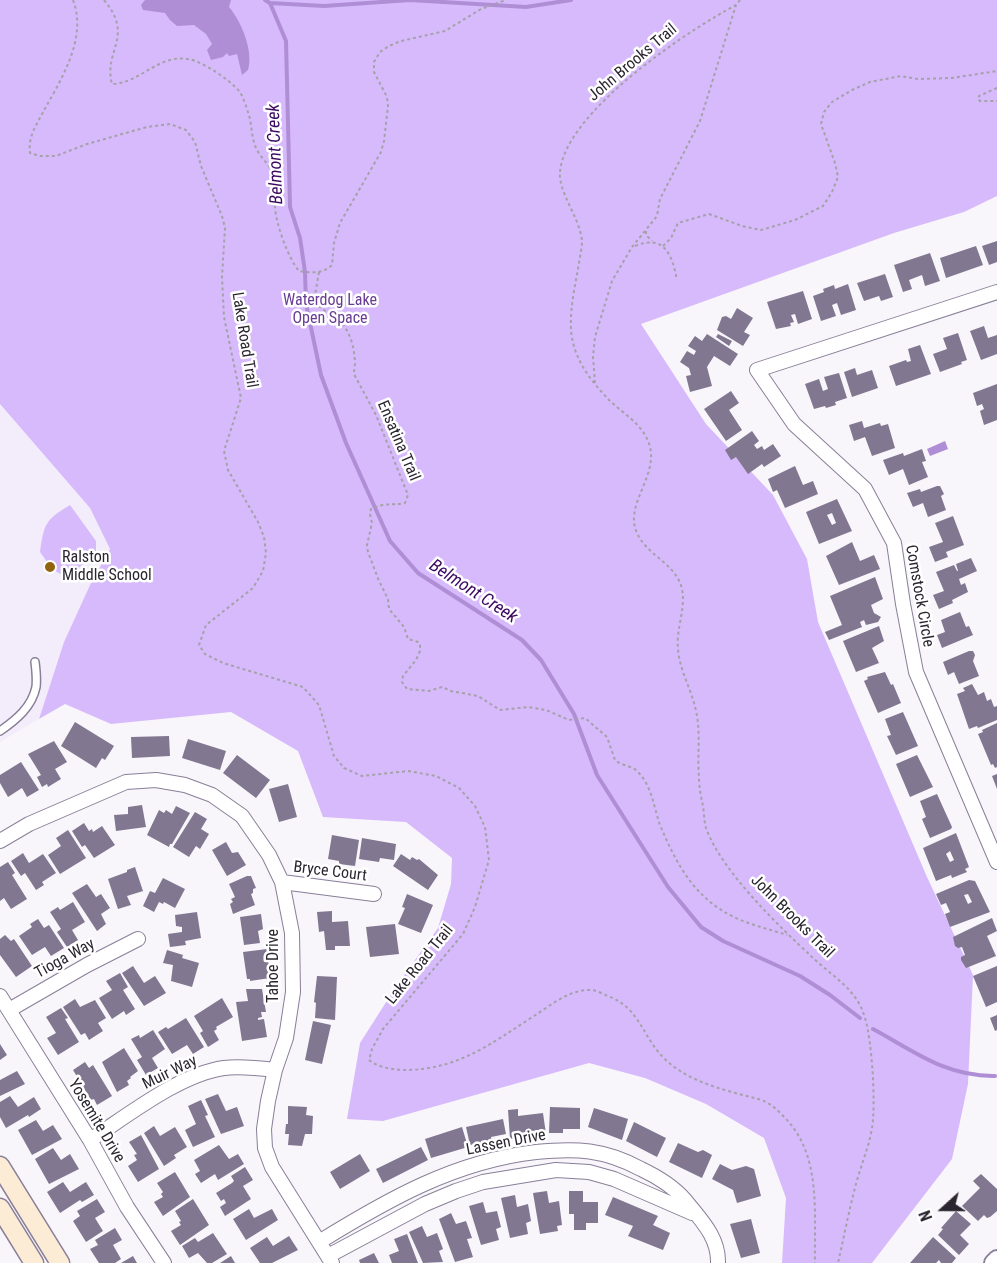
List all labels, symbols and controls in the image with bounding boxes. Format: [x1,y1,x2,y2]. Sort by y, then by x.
street label: John Brooks Trail [585,20,681,106]
water label: Belmont Creek [263,103,289,205]
street label: Lake Road Trail [227,291,261,389]
park label: Waterdog Lake Open Space [283,291,377,329]
street label: Ensatina Trail [372,398,424,484]
street label: Comstock Circle [901,543,937,649]
place label: Ralston Middle School [62,548,152,586]
water label: Belmont Creek [425,556,521,628]
marker: Ralston Middle School [43,560,57,574]
street label: Bryce Court [292,858,368,886]
street label: John Brooks Trail [746,871,838,963]
street label: Lake Road Trail [382,921,458,1009]
street label: Tahoe Drive [264,929,284,1003]
street label: Tioga Way [32,935,98,983]
street label: Muir Way [140,1052,200,1094]
street label: Yosemite Drive [63,1076,129,1166]
street label: Lassen Drive [465,1126,547,1160]
north arrow [913,1179,973,1239]
text: N [915,1208,936,1224]

